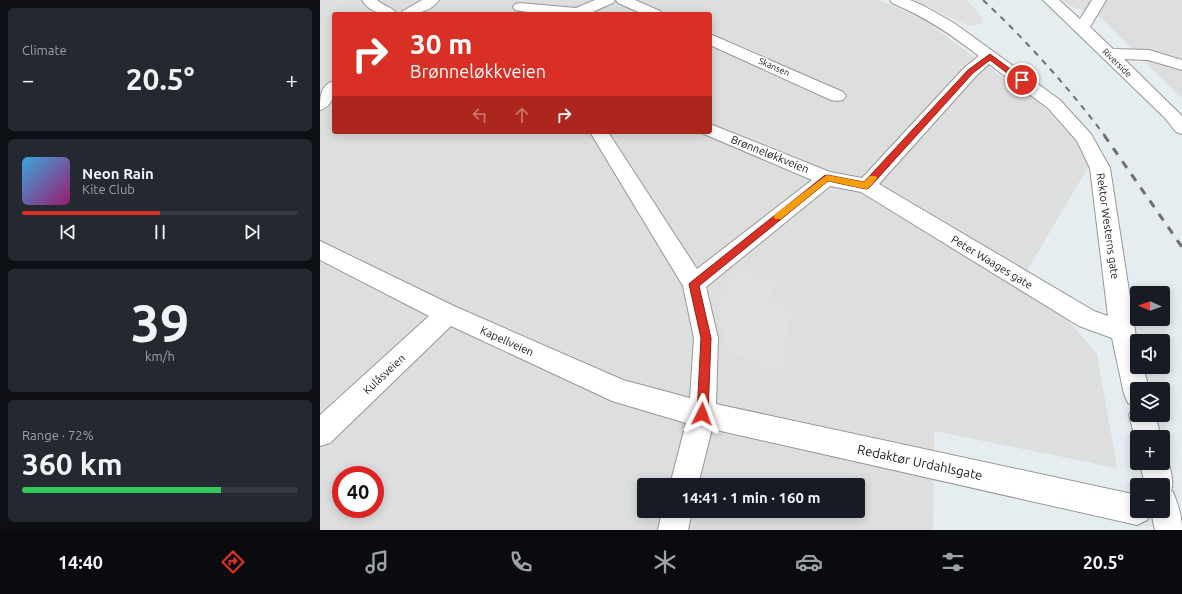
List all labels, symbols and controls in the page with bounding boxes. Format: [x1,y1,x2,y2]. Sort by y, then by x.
icon: right [344,28,396,80]
text: 30 m [410,28,472,59]
text: Climate [22,43,67,57]
street label: Riverside [1100,47,1134,79]
street label: Skansen [757,56,791,78]
text: Brønneløkkveien [410,61,546,81]
text: 20.5° [126,62,194,96]
pin [1005,63,1039,97]
text: − [22,67,34,92]
text: + [286,67,298,92]
icon: arrive [1011,69,1033,91]
icon: left [469,104,491,126]
icon: ahead [511,104,533,126]
icon: right [553,104,575,126]
street label: Brønneløkkveien [729,133,811,175]
text: Neon Rain [82,165,154,182]
street label: Rektor Westerns gate [1095,172,1121,280]
text: Kite Club [82,182,135,196]
icon: previous [57,221,79,243]
icon: pause [149,221,171,243]
icon: next [241,221,263,243]
street label: Peter Waages gate [949,233,1035,291]
north arrow [1130,286,1170,326]
map controls [1130,286,1170,518]
text: 39 [131,294,189,352]
street label: Kapellveien [479,324,535,358]
button: sound [1130,334,1170,374]
text: km/h [145,349,175,363]
street label: Kulåsveien [361,352,407,396]
button: layers [1130,382,1170,422]
position arrow [681,393,723,435]
text: Range · 72% [22,428,94,442]
button: + [1130,430,1170,470]
street label: Redaktør Urdahlsgate [856,442,984,482]
text: 360 km [22,447,123,481]
speed limit sign: 40 [332,466,384,518]
button: − [1130,478,1170,518]
text: 14:41 · 1 min · 160 m [682,489,820,506]
icon: directions [219,548,247,576]
icon: music [363,548,391,576]
icon: phone [507,548,535,576]
icon: climate [651,548,679,576]
icon: car [795,548,823,576]
icon: filters [939,548,967,576]
text: 14:40 [58,552,103,572]
text: 20.5° [1083,552,1124,572]

